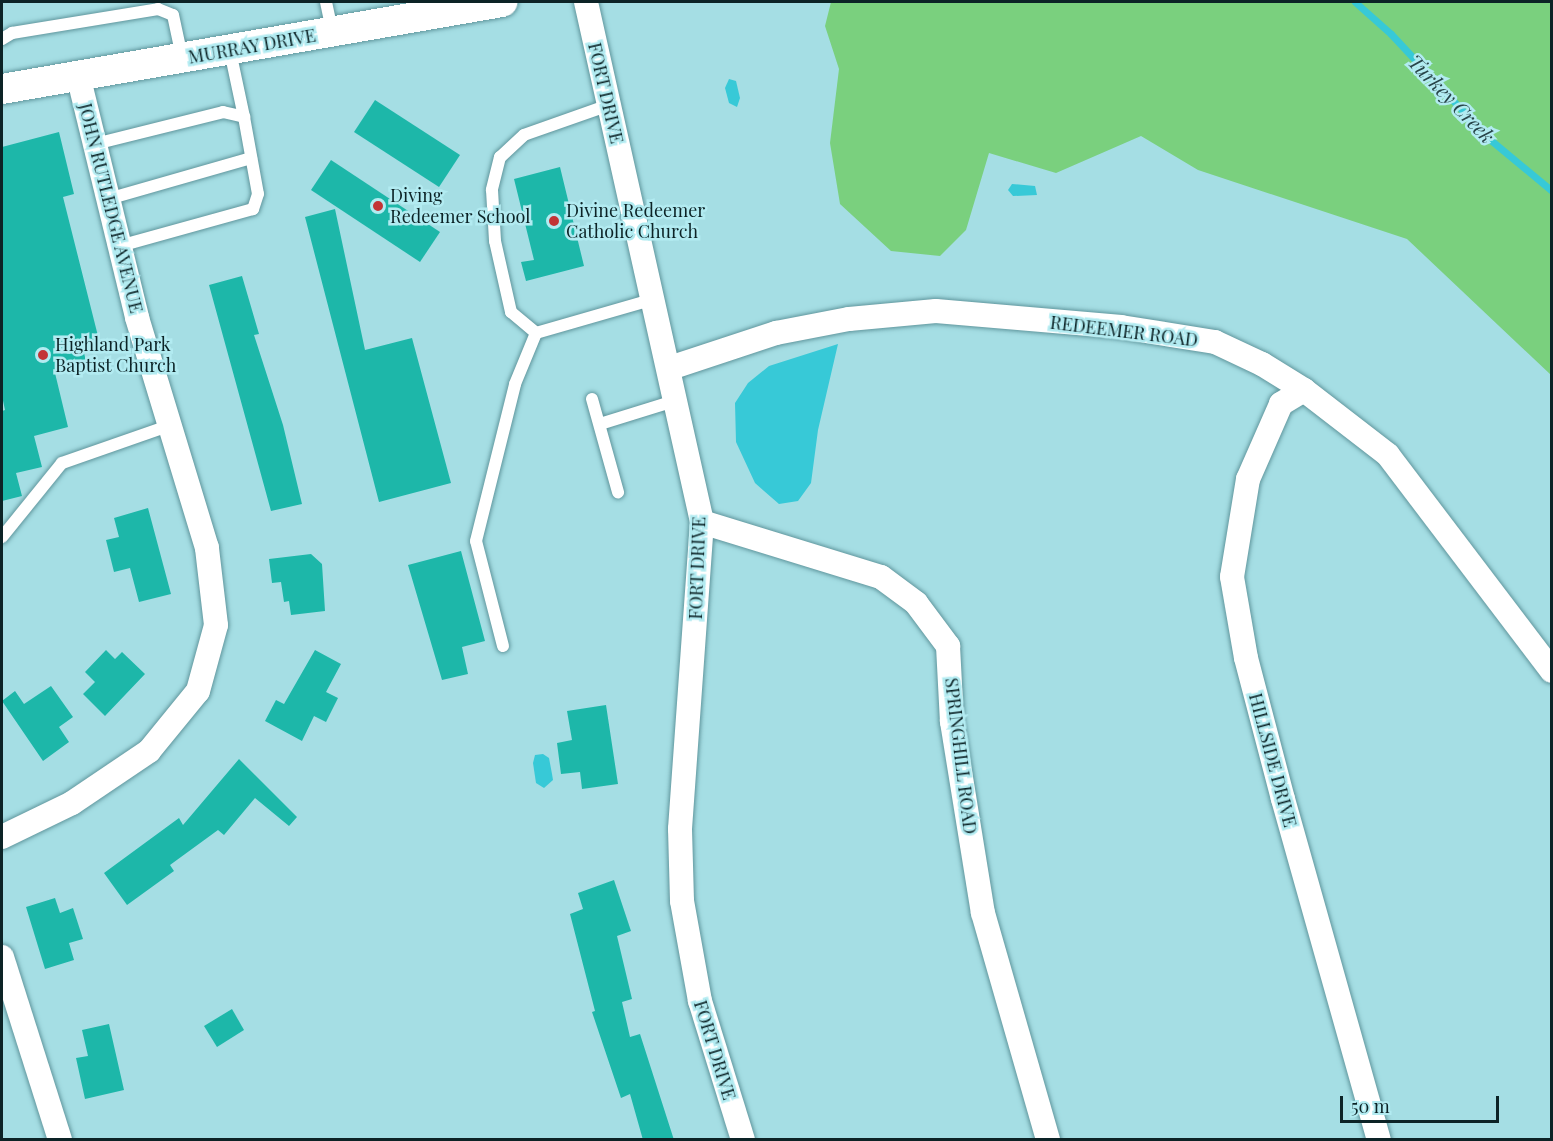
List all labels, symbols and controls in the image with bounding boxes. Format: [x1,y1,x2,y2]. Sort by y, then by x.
street label: MURRAY DRIVE [186,24,318,68]
street label: FORT DRIVE [584,40,628,146]
water label: Turkey Creek [1404,49,1500,147]
street label: JOHN RUTLEDGE AVENUE [74,101,148,315]
place label: Diving Redeemer School [390,185,531,228]
marker: Diving Redeemer School [371,199,385,213]
place label: Divine Redeemer Catholic Church [566,200,705,242]
marker: Divine Redeemer Catholic Church [547,214,561,228]
street label: REDEEMER ROAD [1049,311,1199,351]
place label: Highland Park Baptist Church [55,334,177,376]
marker: Highland Park Baptist Church [36,348,50,362]
street label: FORT DRIVE [684,516,710,620]
street label: SPRINGHILL ROAD [941,677,981,835]
street label: HILLSIDE DRIVE [1245,691,1301,829]
street label: FORT DRIVE [690,997,740,1103]
scale bar [1343,1084,1502,1122]
text: 50 m [1351,1094,1390,1118]

